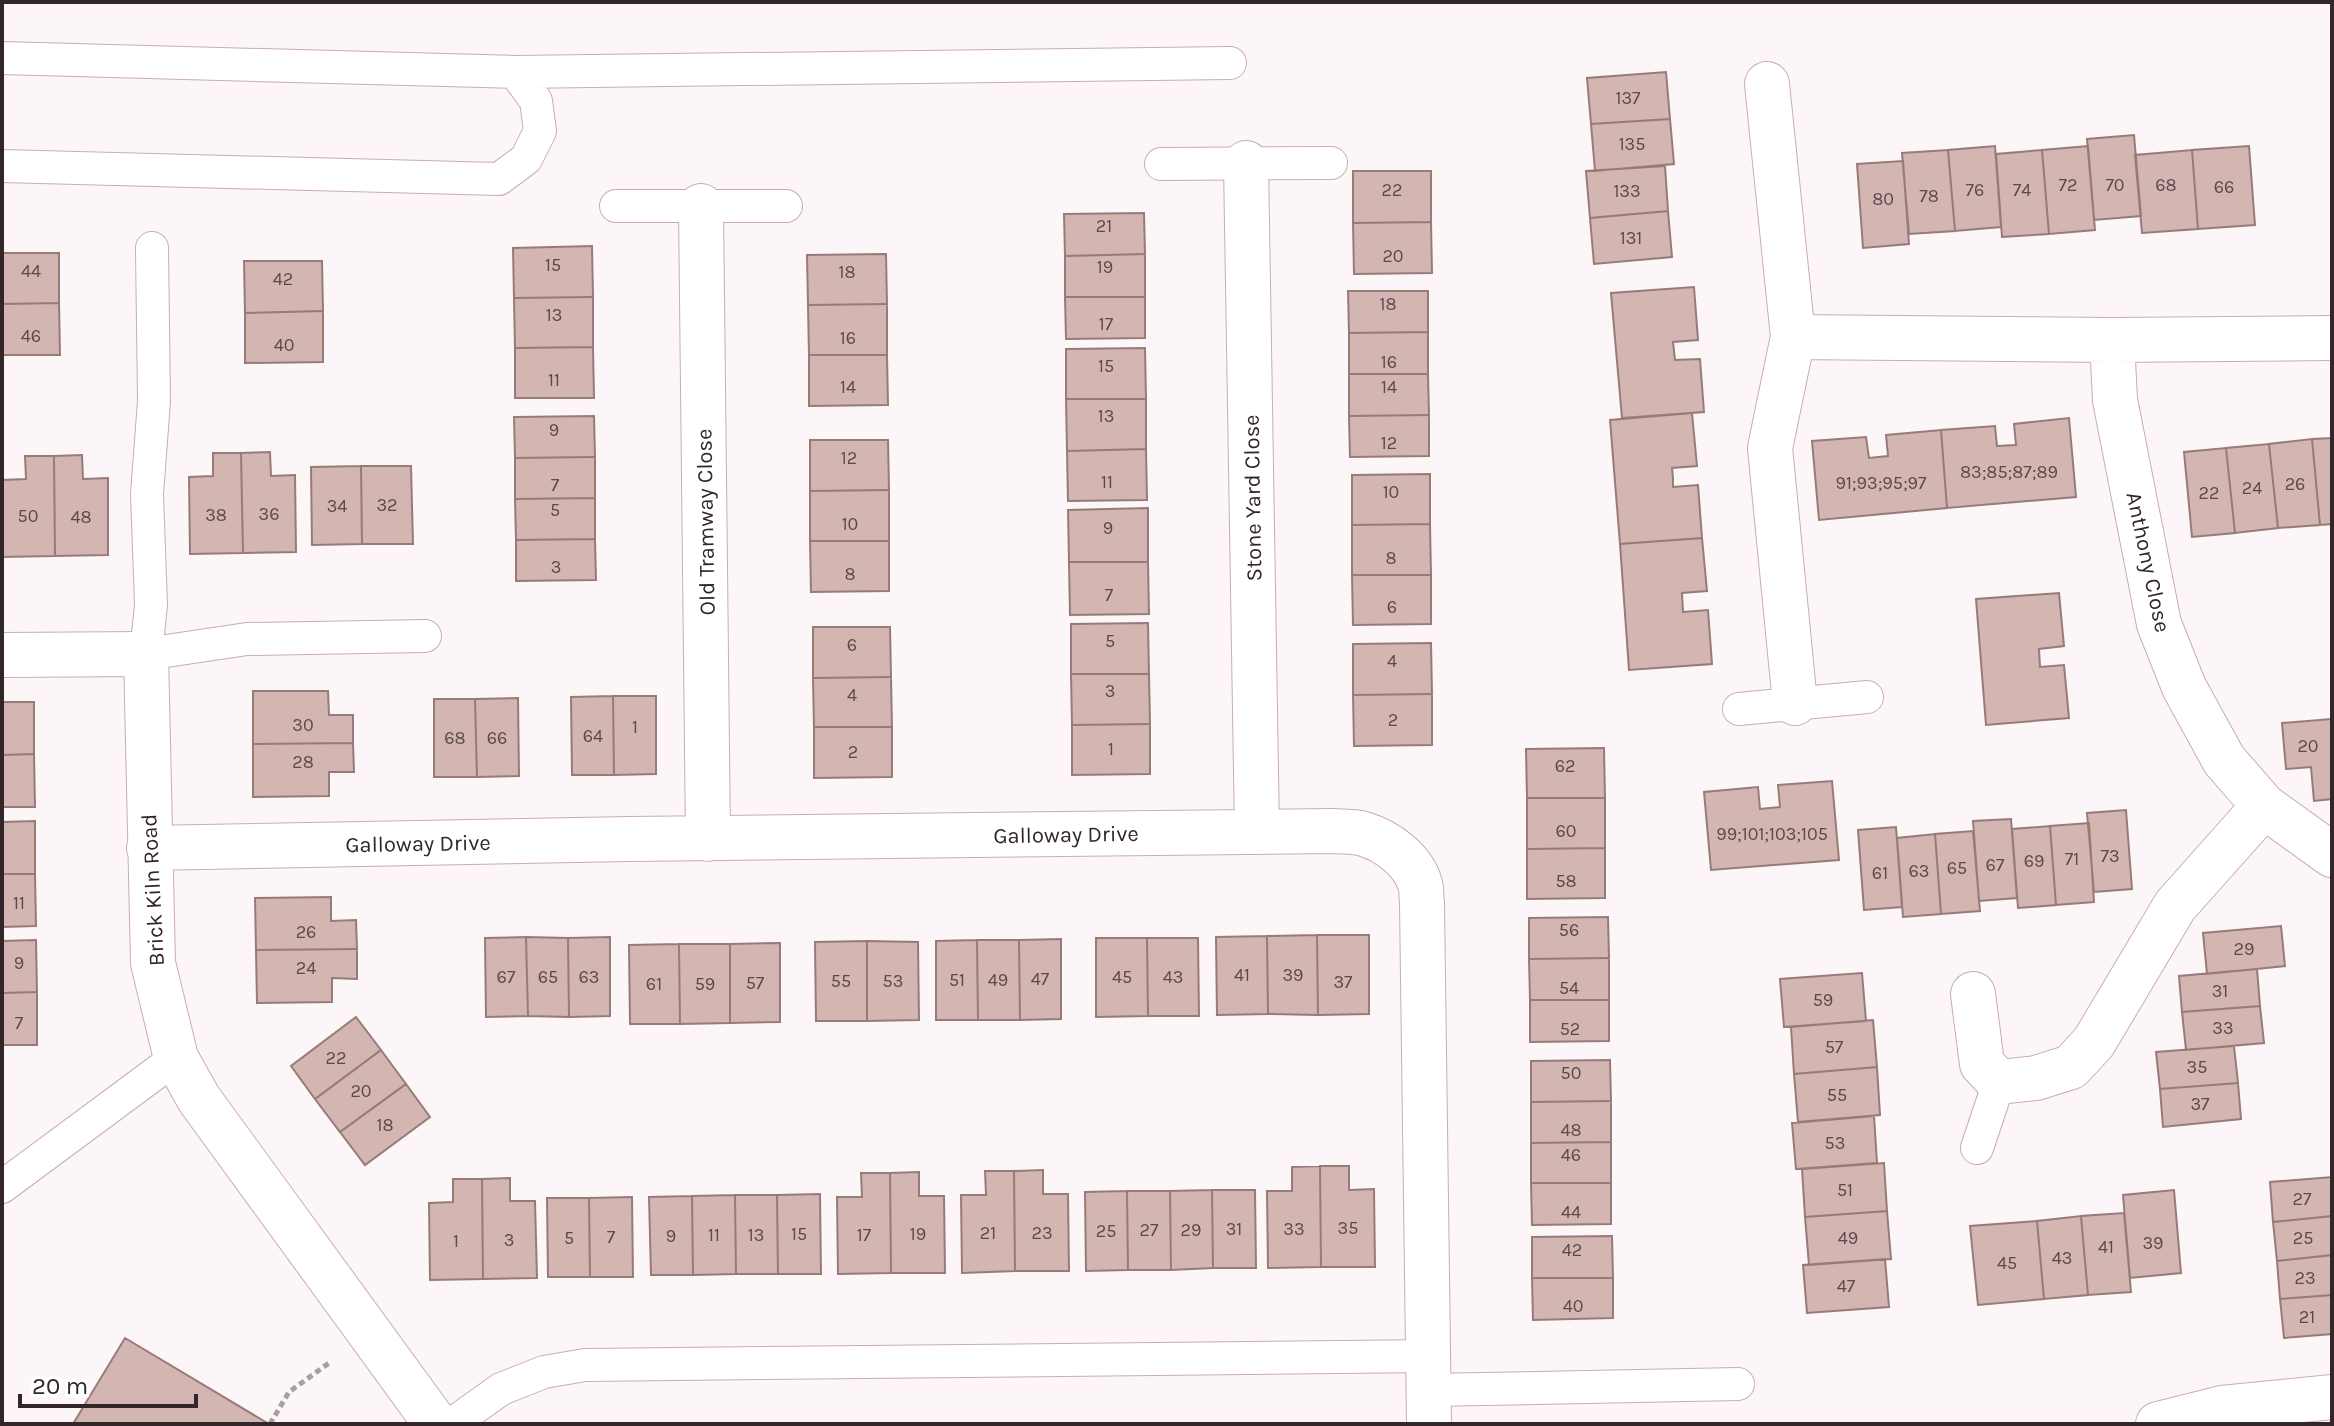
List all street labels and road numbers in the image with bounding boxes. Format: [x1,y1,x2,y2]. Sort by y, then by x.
street label: Stone Yard Close [1239,414,1267,582]
street label: Old Tramway Close [691,428,721,616]
street label: Anthony Close [2120,490,2176,635]
street label: Brick Kiln Road [136,813,170,967]
street label: Galloway Drive [993,821,1139,849]
street label: Galloway Drive [345,830,491,858]

